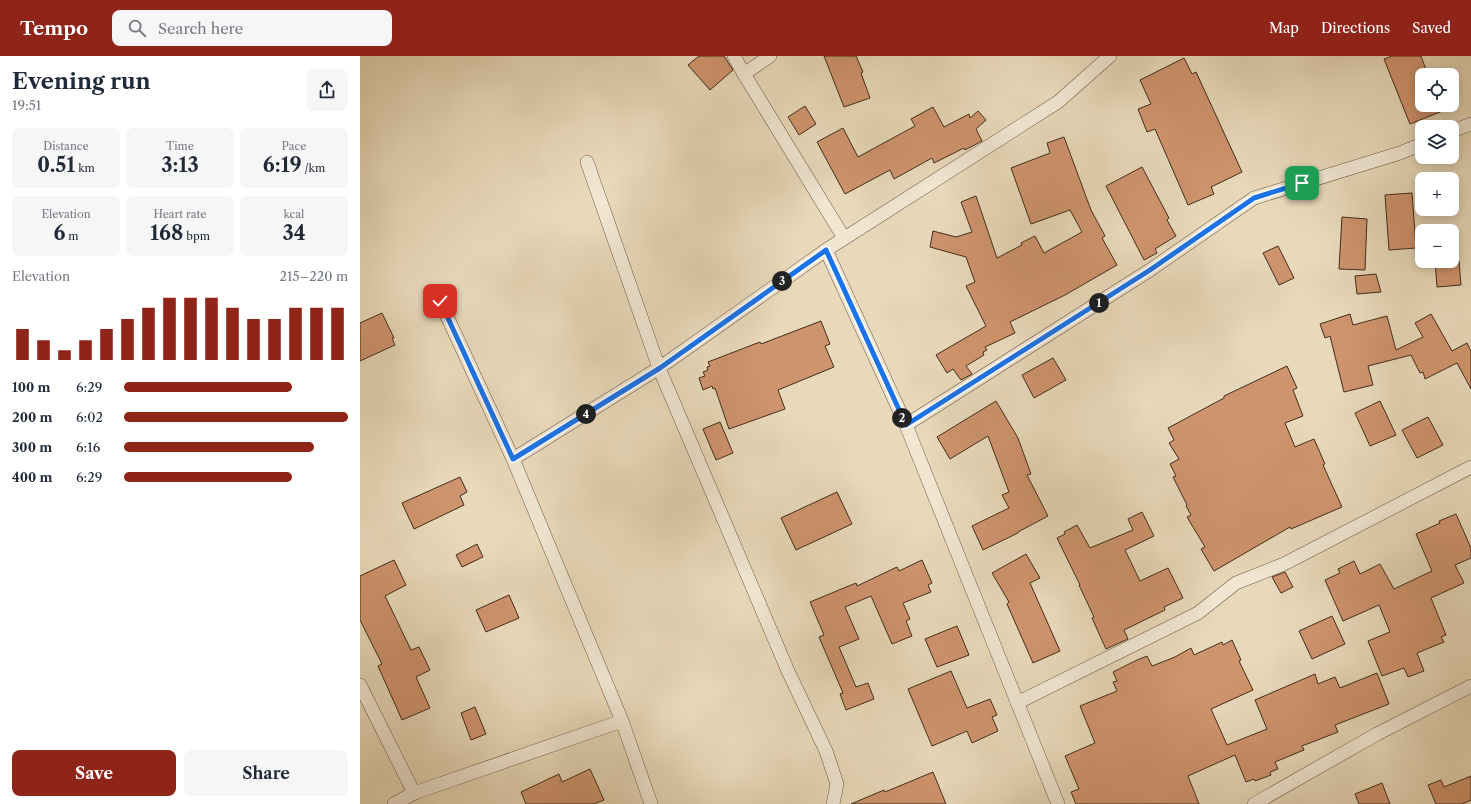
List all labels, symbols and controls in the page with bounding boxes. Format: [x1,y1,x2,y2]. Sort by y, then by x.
search box [112,10,392,46]
text: Tempo [20,17,88,40]
icon: search [126,17,148,39]
text: Search here [158,19,243,38]
text: Map [1269,19,1299,37]
text: Directions [1321,19,1390,37]
text: Saved [1412,19,1451,37]
text: Evening run [12,68,151,95]
map controls [1415,68,1459,268]
button: locate [1415,68,1459,112]
button: share [306,69,348,111]
text: 19:51 [12,97,41,113]
button: layers [1415,120,1459,164]
text: Distance [43,139,89,153]
text: Time [166,139,194,153]
text: Pace [282,139,306,153]
text: 0.51 [37,153,75,177]
text: 3:13 [161,153,199,177]
text: 6:19 [263,153,302,177]
text: km [75,161,95,175]
text: /km [302,161,325,175]
pin [1285,166,1319,200]
icon: arrive [1291,172,1313,194]
button: + [1415,172,1459,216]
text: Elevation [41,207,91,221]
text: Heart rate [153,207,207,221]
text: kcal [284,207,304,221]
text: 6 [53,221,65,245]
text: 168 [150,221,183,245]
text: 34 [282,221,306,245]
button: − [1415,224,1459,268]
text: m [65,229,79,243]
text: bpm [183,229,210,243]
text: Elevation [12,268,70,284]
text: 215–220 m [280,268,348,284]
pin: 3 [772,271,792,291]
text: 3 [779,274,785,288]
pin [423,284,457,318]
icon: check [429,290,451,312]
pin: 1 [1089,293,1109,313]
text: 1 [1097,296,1101,310]
text: 100 m [12,379,51,395]
text: 6:29 [76,379,102,395]
pin: 4 [576,404,596,424]
text: 4 [583,407,589,421]
pin: 2 [892,408,912,428]
text: 200 m [12,409,52,425]
text: 6:02 [76,409,103,425]
text: 2 [899,411,905,425]
text: 300 m [12,439,52,455]
text: 6:16 [76,439,100,455]
text: 400 m [12,469,52,485]
text: 6:29 [76,469,102,485]
button: Save [12,750,176,796]
button: Share [184,750,348,796]

